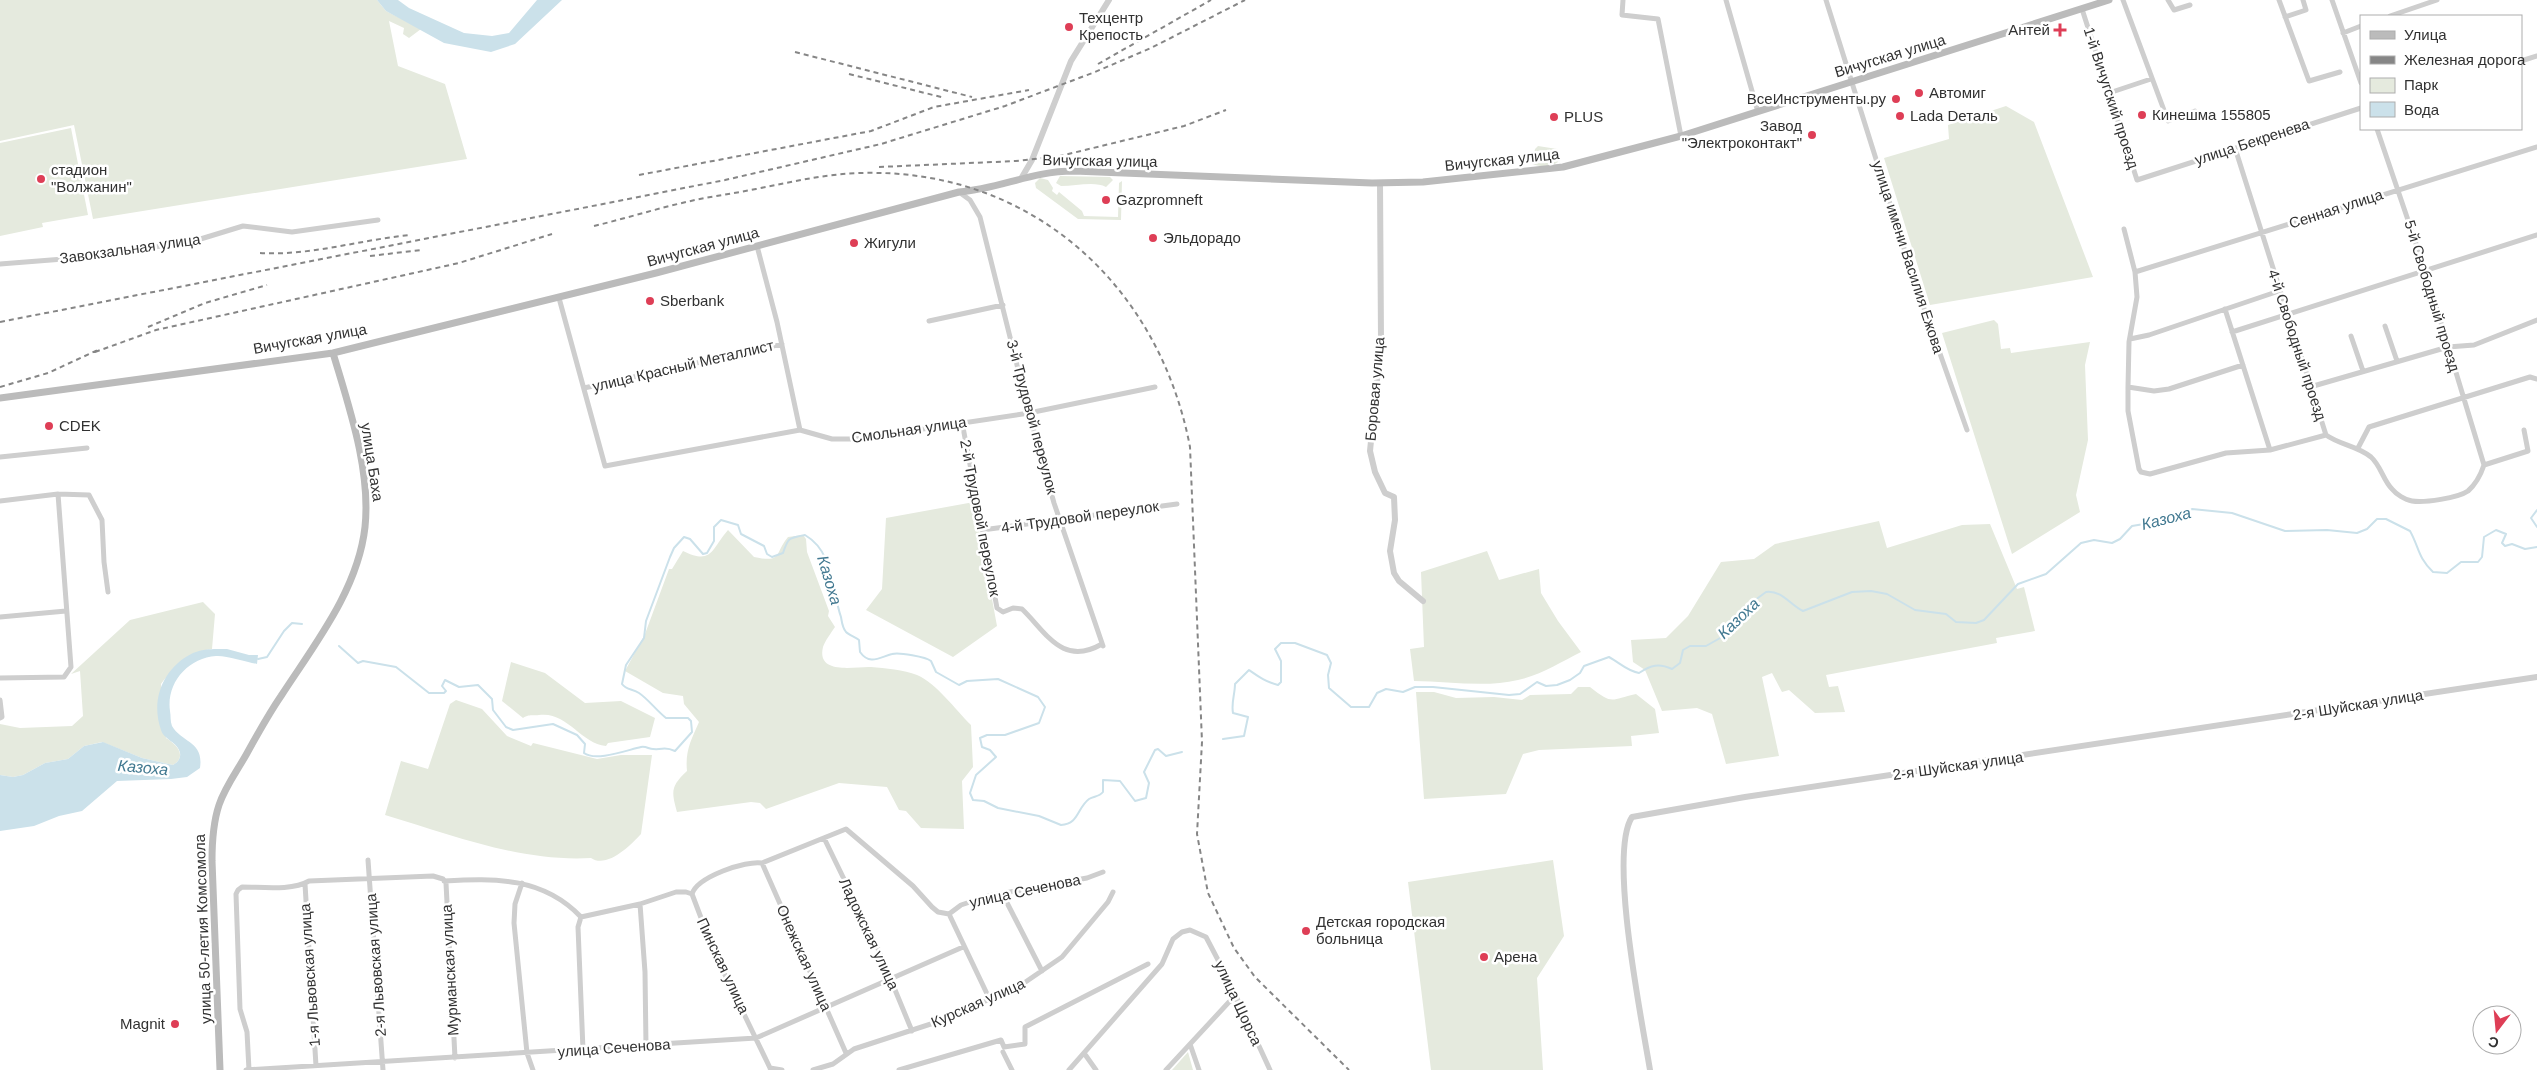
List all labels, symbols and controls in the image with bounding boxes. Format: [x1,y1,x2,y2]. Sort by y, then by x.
place label: Техцентр Крепость [1079,9,1143,43]
legend [2360,15,2522,130]
marker: Техцентр Крепость [1063,21,1075,33]
place label: Антей [2008,21,2050,38]
marker: Антей [2054,24,2066,36]
street label: 1-й Вичугский проезд [2081,25,2142,171]
text: Улица [2404,26,2447,43]
street label: Вичугская улица [1832,30,1948,80]
text: Железная дорога [2404,51,2526,68]
text: Парк [2404,76,2438,93]
place label: Автомиг [1929,84,1986,101]
marker: Автомиг [1913,87,1925,99]
place label: ВсеИнструменты.ру [1747,90,1887,107]
marker: ВсеИнструменты.ру [1890,93,1902,105]
text: Вода [2404,101,2440,118]
place label: Кинешма 155805 [2152,106,2271,123]
place label: Lada Dеталь [1910,107,1998,124]
place label: PLUS [1564,108,1603,125]
marker: Кинешма 155805 [2136,109,2148,121]
marker: Lada Dеталь [1894,110,1906,122]
marker: PLUS [1548,111,1560,123]
street label: улица Бекренева [2192,115,2312,168]
place label: Завод "Электроконтакт" [1682,117,1802,151]
marker: Завод "Электроконтакт" [1806,129,1818,141]
street label: Вичугская улица [1444,145,1561,174]
street label: Вичугская улица [1042,151,1158,170]
street label: улица имени Василия Ежова [1869,158,1948,356]
place label: стадион "Волжанин" [51,161,132,195]
marker: стадион "Волжанин" [35,173,47,185]
street label: Сенная улица [2287,185,2386,232]
place label: Gazpromneft [1116,191,1204,208]
marker: Gazpromneft [1100,194,1112,206]
street label: 5-й Свободный проезд [2401,218,2464,374]
street label: Вичугская улица [645,223,761,270]
place label: Эльдорадо [1163,229,1241,246]
street label: Завокзальная улица [58,230,202,267]
marker: Эльдорадо [1147,232,1159,244]
place label: Жигули [864,234,916,251]
marker: Жигули [848,237,860,249]
street label: 4-й Свободный проезд [2265,267,2330,423]
place label: Sberbank [660,292,725,309]
marker: Sberbank [644,295,656,307]
street label: Вичугская улица [252,320,369,357]
street label: Боровая улица [1361,335,1388,442]
street label: улица Красный Металлист [590,336,775,395]
street label: 3-й Трудовой переулок [1004,338,1061,496]
street label: Смольная улица [850,413,968,446]
place label: CDEK [59,417,101,434]
marker: CDEK [43,420,55,432]
street label: улица Баха [358,421,387,503]
street label: 2-й Трудовой переулок [957,438,1004,598]
street label: 4-й Трудовой переулок [1000,497,1160,536]
water label: Казоха [2140,504,2193,533]
water label: Казоха [814,554,845,607]
water label: Казоха [1714,595,1762,642]
street label: 2-я Шуйская улица [2292,686,2425,723]
street label: 2-я Шуйская улица [1892,748,2025,783]
water label: Казоха [117,757,169,778]
street label: улица 50-летия Комсомола [191,833,214,1024]
street label: улица Сеченова [968,870,1083,911]
street label: Ладожская улица [836,875,903,993]
street label: 2-я Львовская улица [362,892,389,1037]
street label: 1-я Львовская улица [296,902,323,1047]
street label: Онежская улица [773,902,836,1014]
street label: Мурманская улица [438,903,461,1036]
place label: Детская городская больница [1316,913,1445,947]
street label: Пинская улица [694,915,753,1017]
marker: Детская городская больница [1300,925,1312,937]
place label: Арена [1494,948,1538,965]
marker: Арена [1478,951,1490,963]
street label: улица Щорса [1211,958,1266,1049]
street label: Курская улица [928,974,1028,1031]
north arrow [2472,1005,2522,1055]
place label: Magnit [120,1015,166,1032]
marker: Magnit [169,1018,181,1030]
text: С [2486,1033,2500,1052]
street label: улица Сеченова [557,1035,672,1060]

